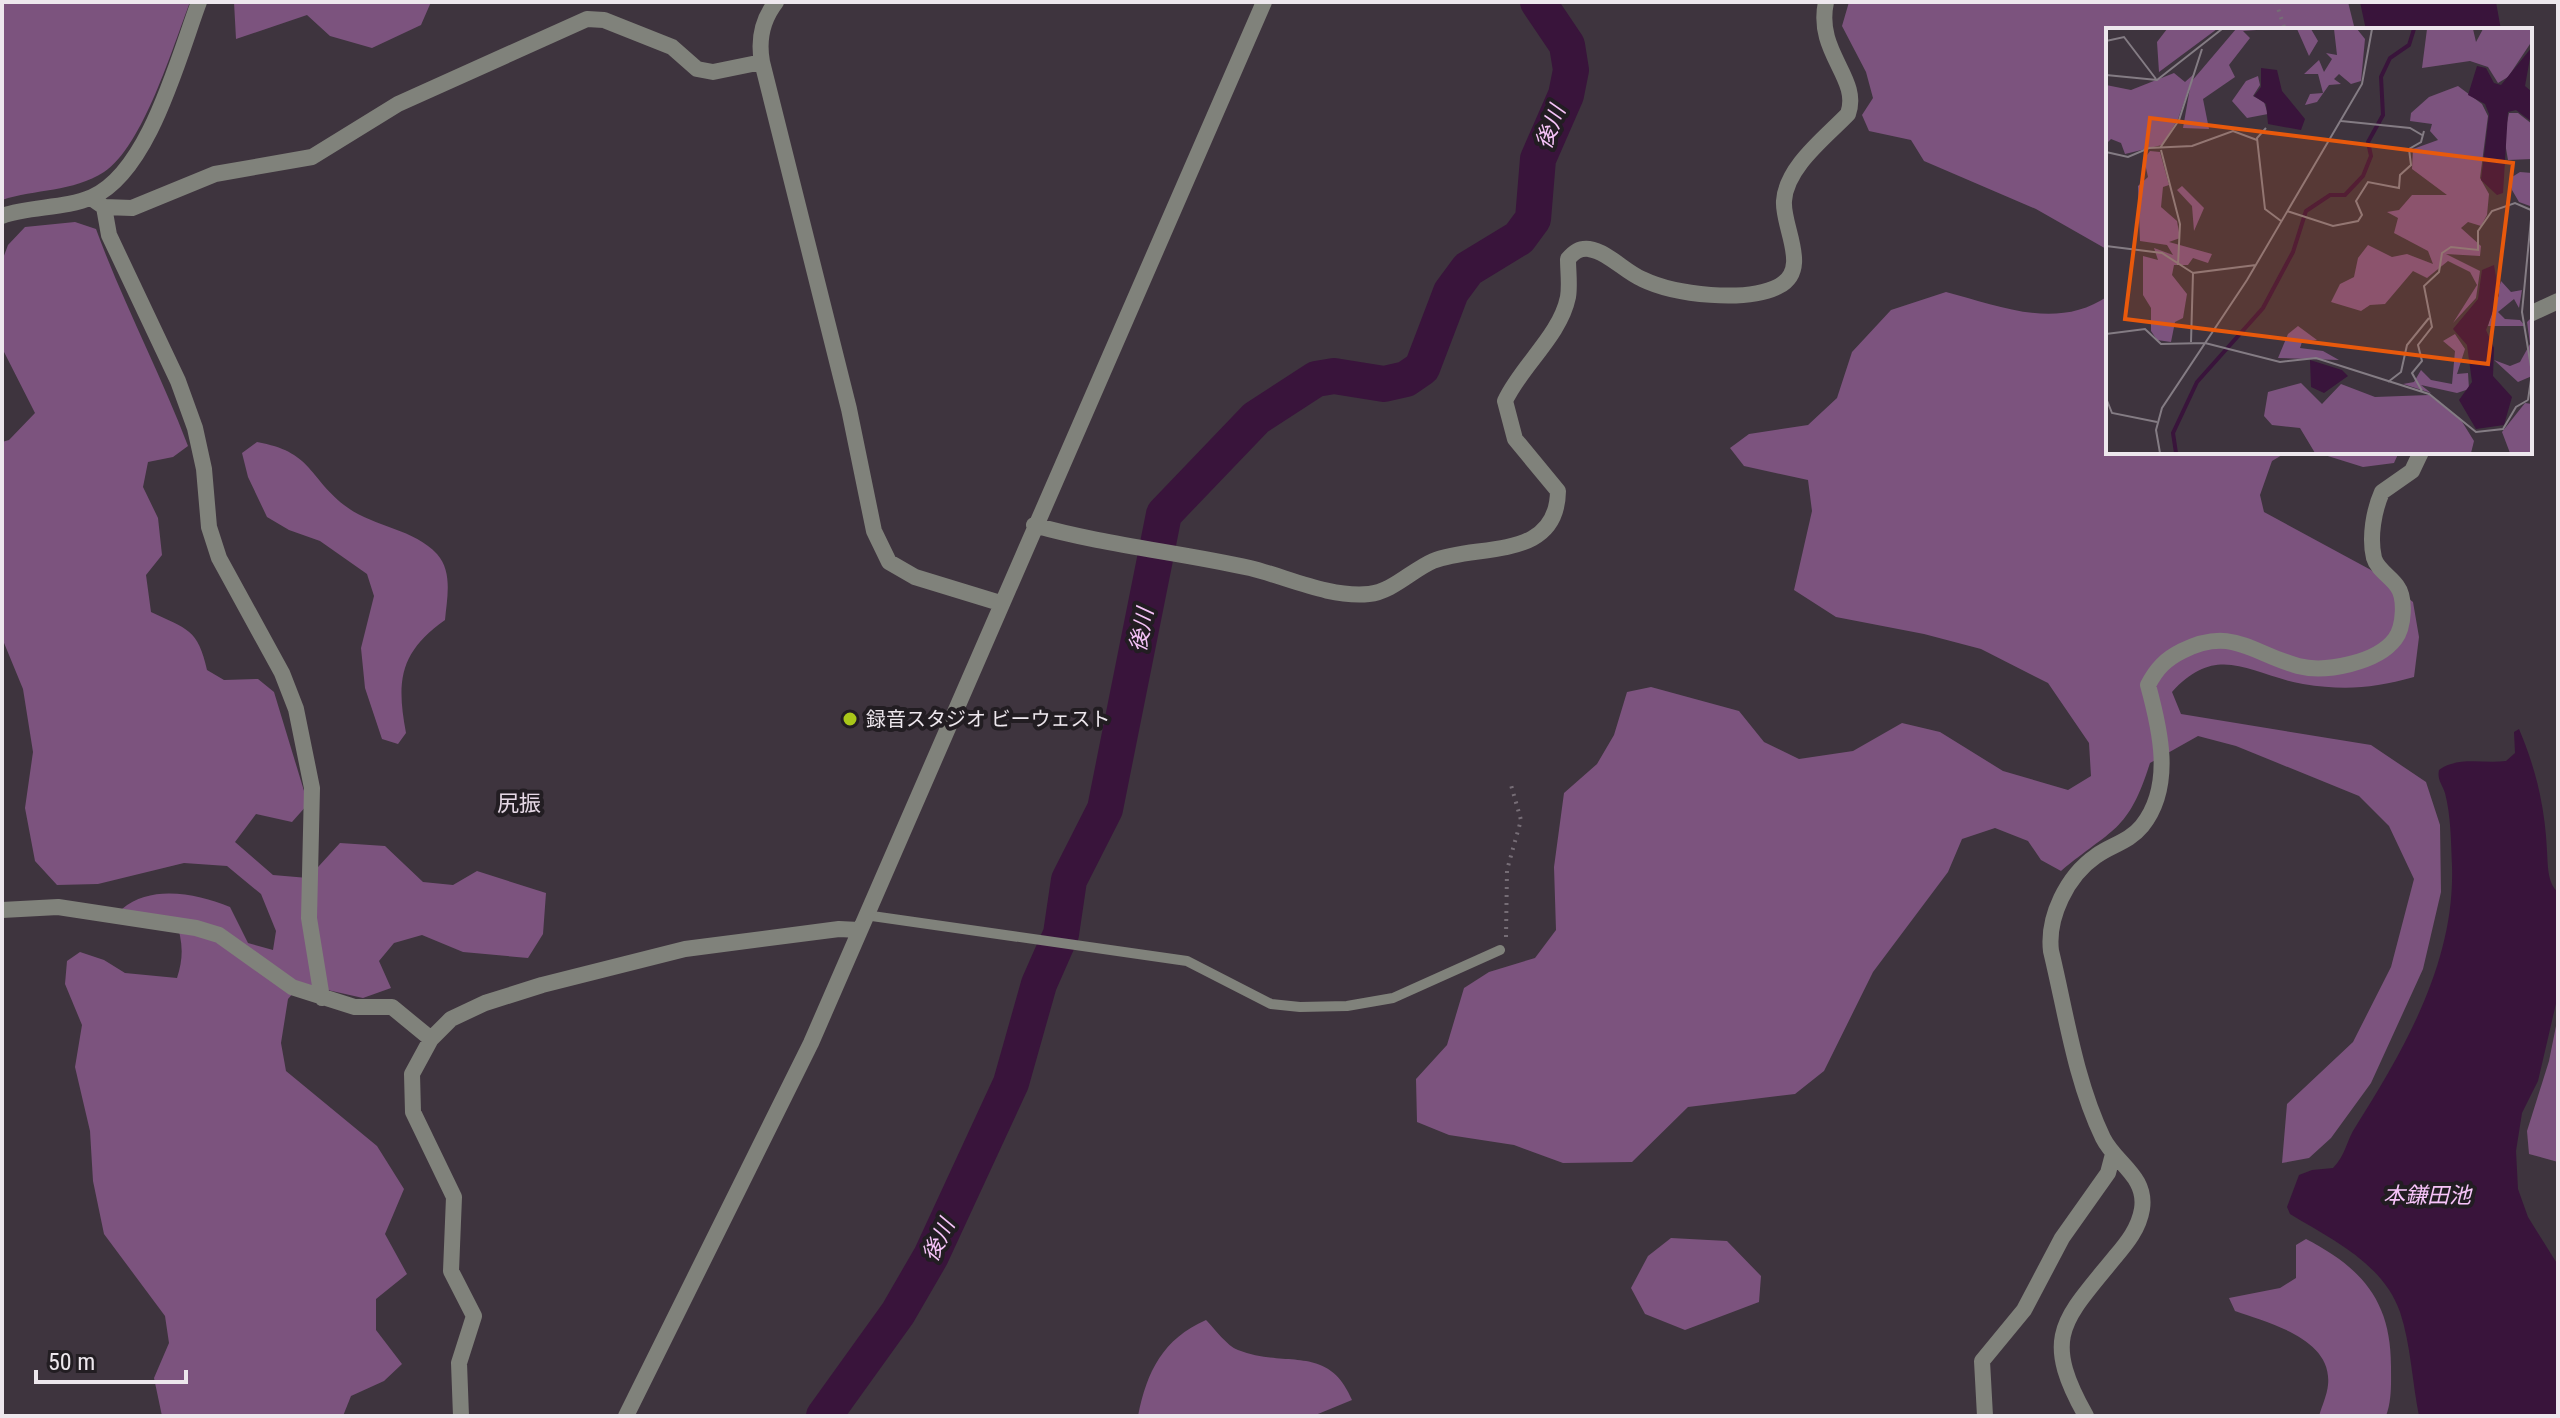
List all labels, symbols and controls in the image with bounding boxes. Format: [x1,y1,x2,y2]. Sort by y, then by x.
inset map [2106,28,2532,454]
water label: 後川 [1531,100,1571,152]
water label: 後川 [1125,604,1158,654]
place label: 録音スタジオ ビーウェスト [866,707,1111,731]
marker: 録音スタジオ ビーウェスト [841,710,859,728]
district label: 尻振 [497,791,541,816]
water label: 本鎌田池 [2383,1183,2473,1208]
water label: 後川 [918,1213,960,1265]
scale bar [36,1334,186,1384]
text: 50 m [48,1348,95,1376]

